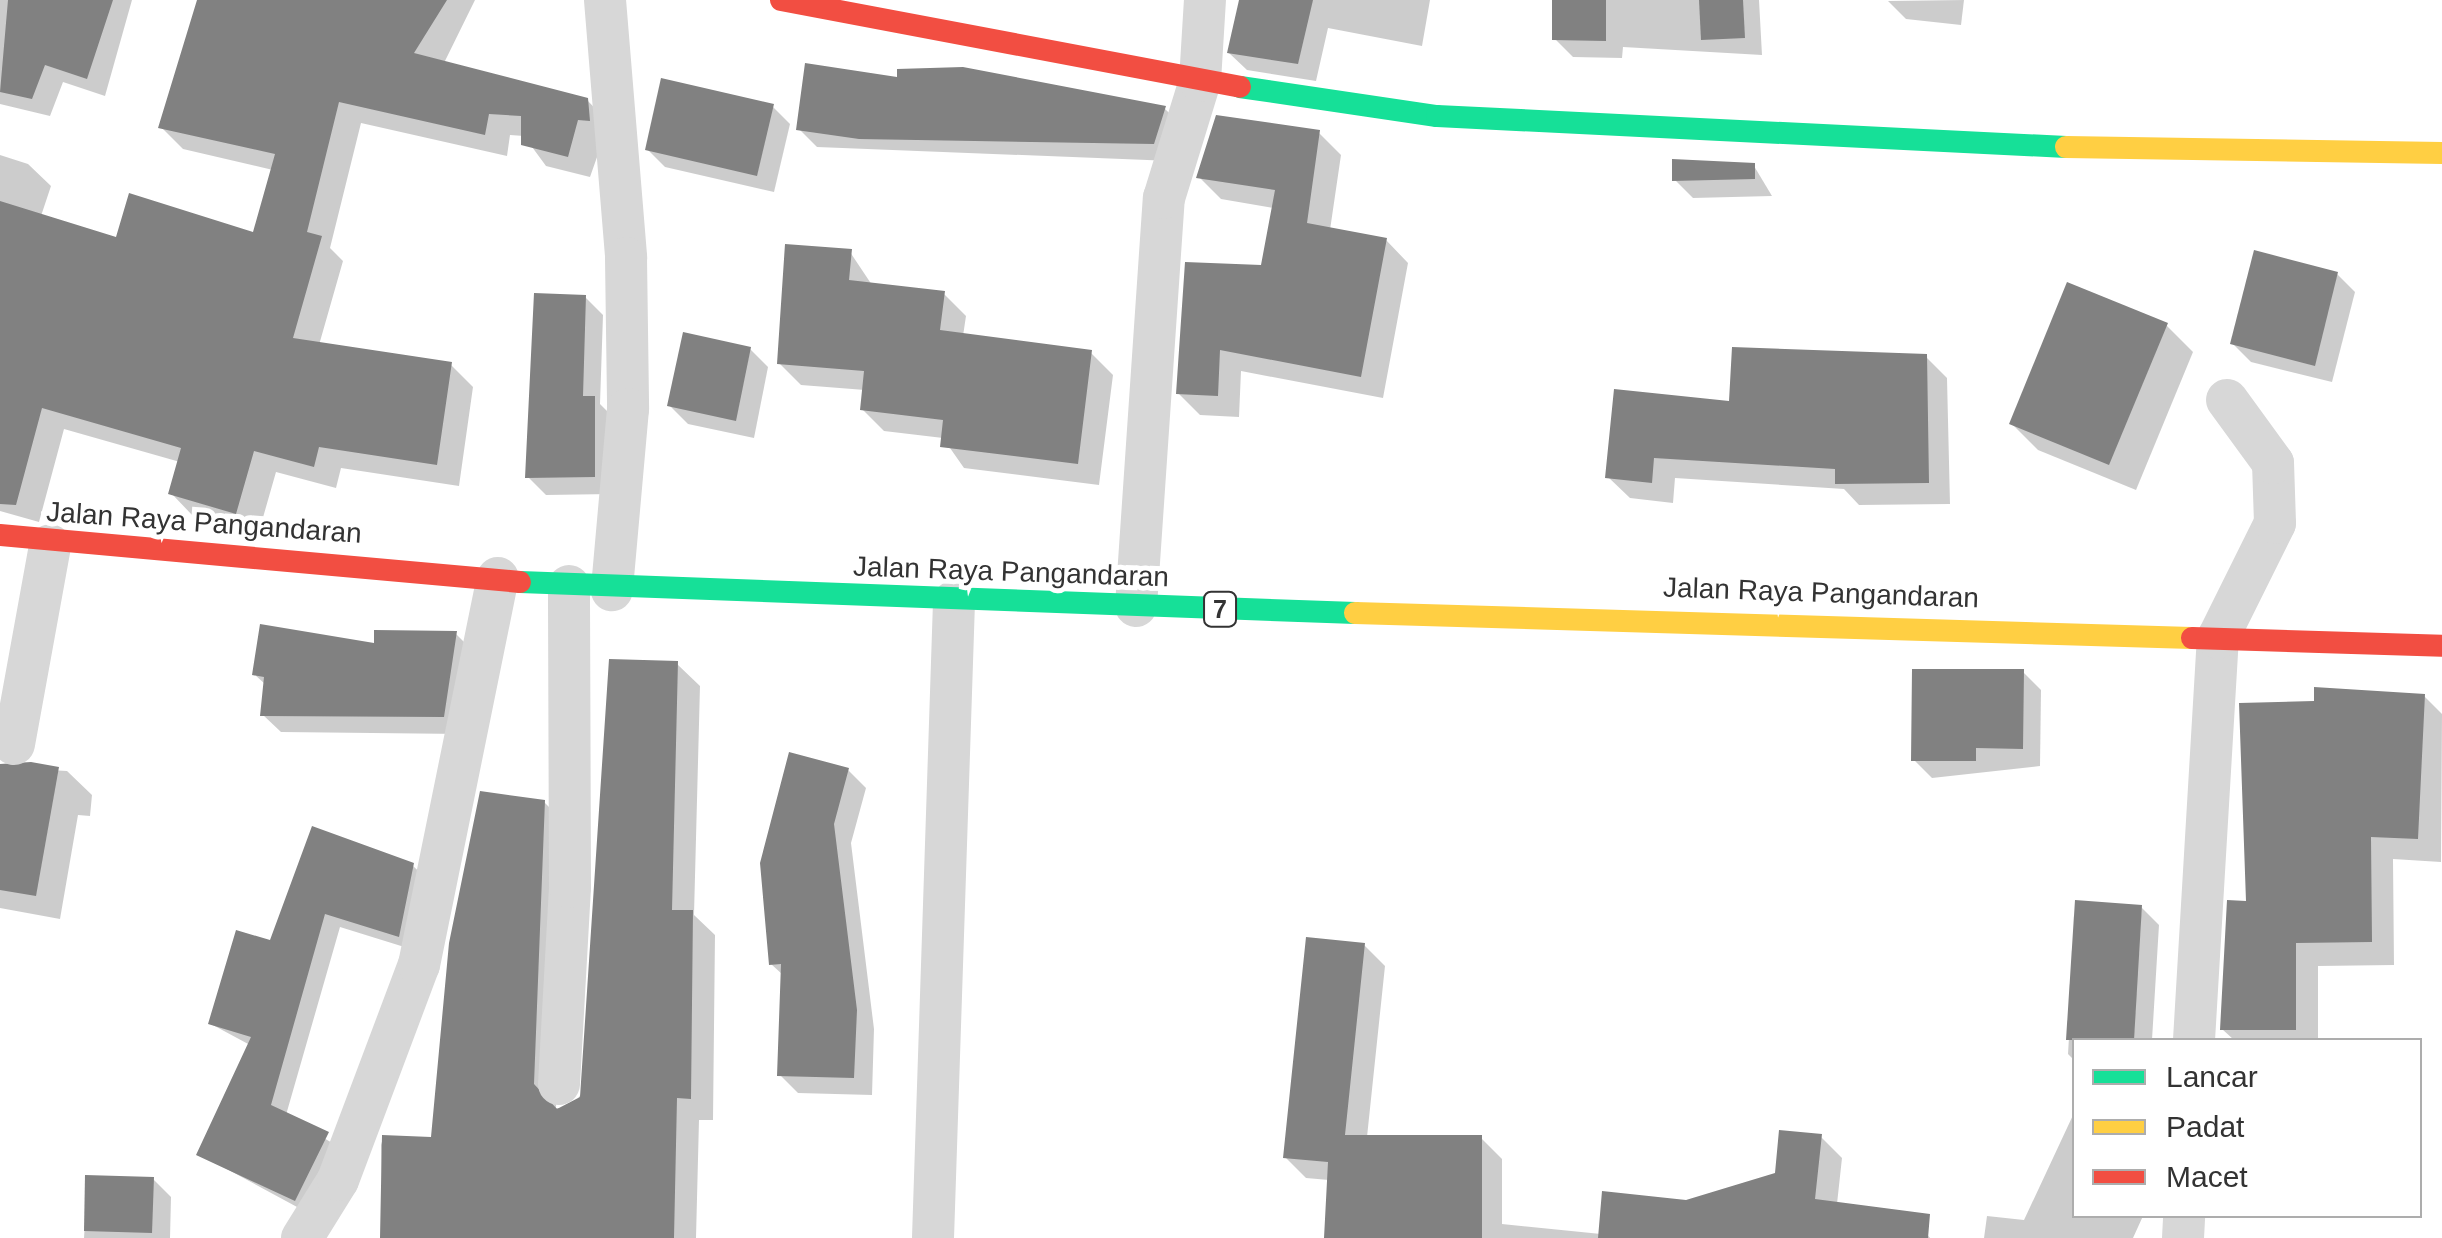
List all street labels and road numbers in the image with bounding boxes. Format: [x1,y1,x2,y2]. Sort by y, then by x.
street label: Jalan Raya Pangandaran [45,495,363,551]
street label: Jalan Raya Pangandaran [853,550,1169,594]
street label: Jalan Raya Pangandaran [1663,571,1979,615]
road number: 7 [1202,589,1238,629]

